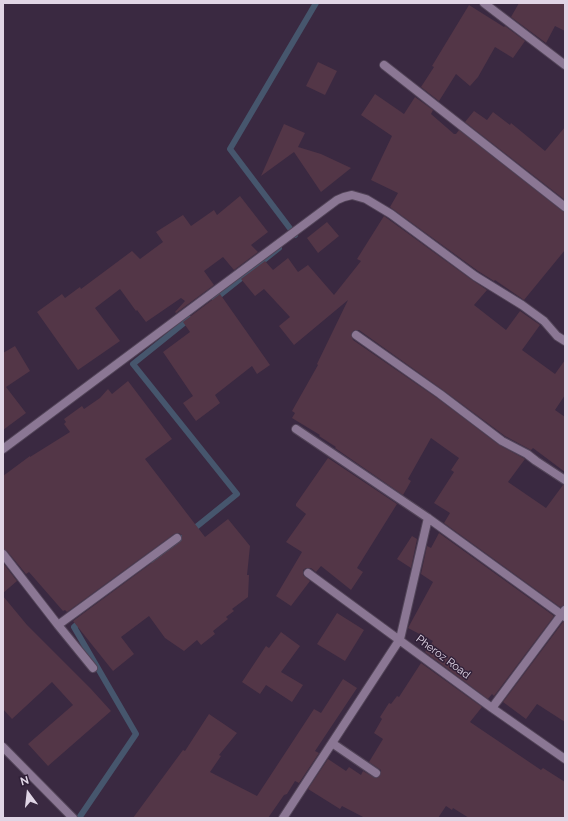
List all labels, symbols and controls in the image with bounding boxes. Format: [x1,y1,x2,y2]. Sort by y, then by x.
street label: Pheroz Road [413,632,473,682]
north arrow [8,773,48,813]
text: N [19,774,31,788]

